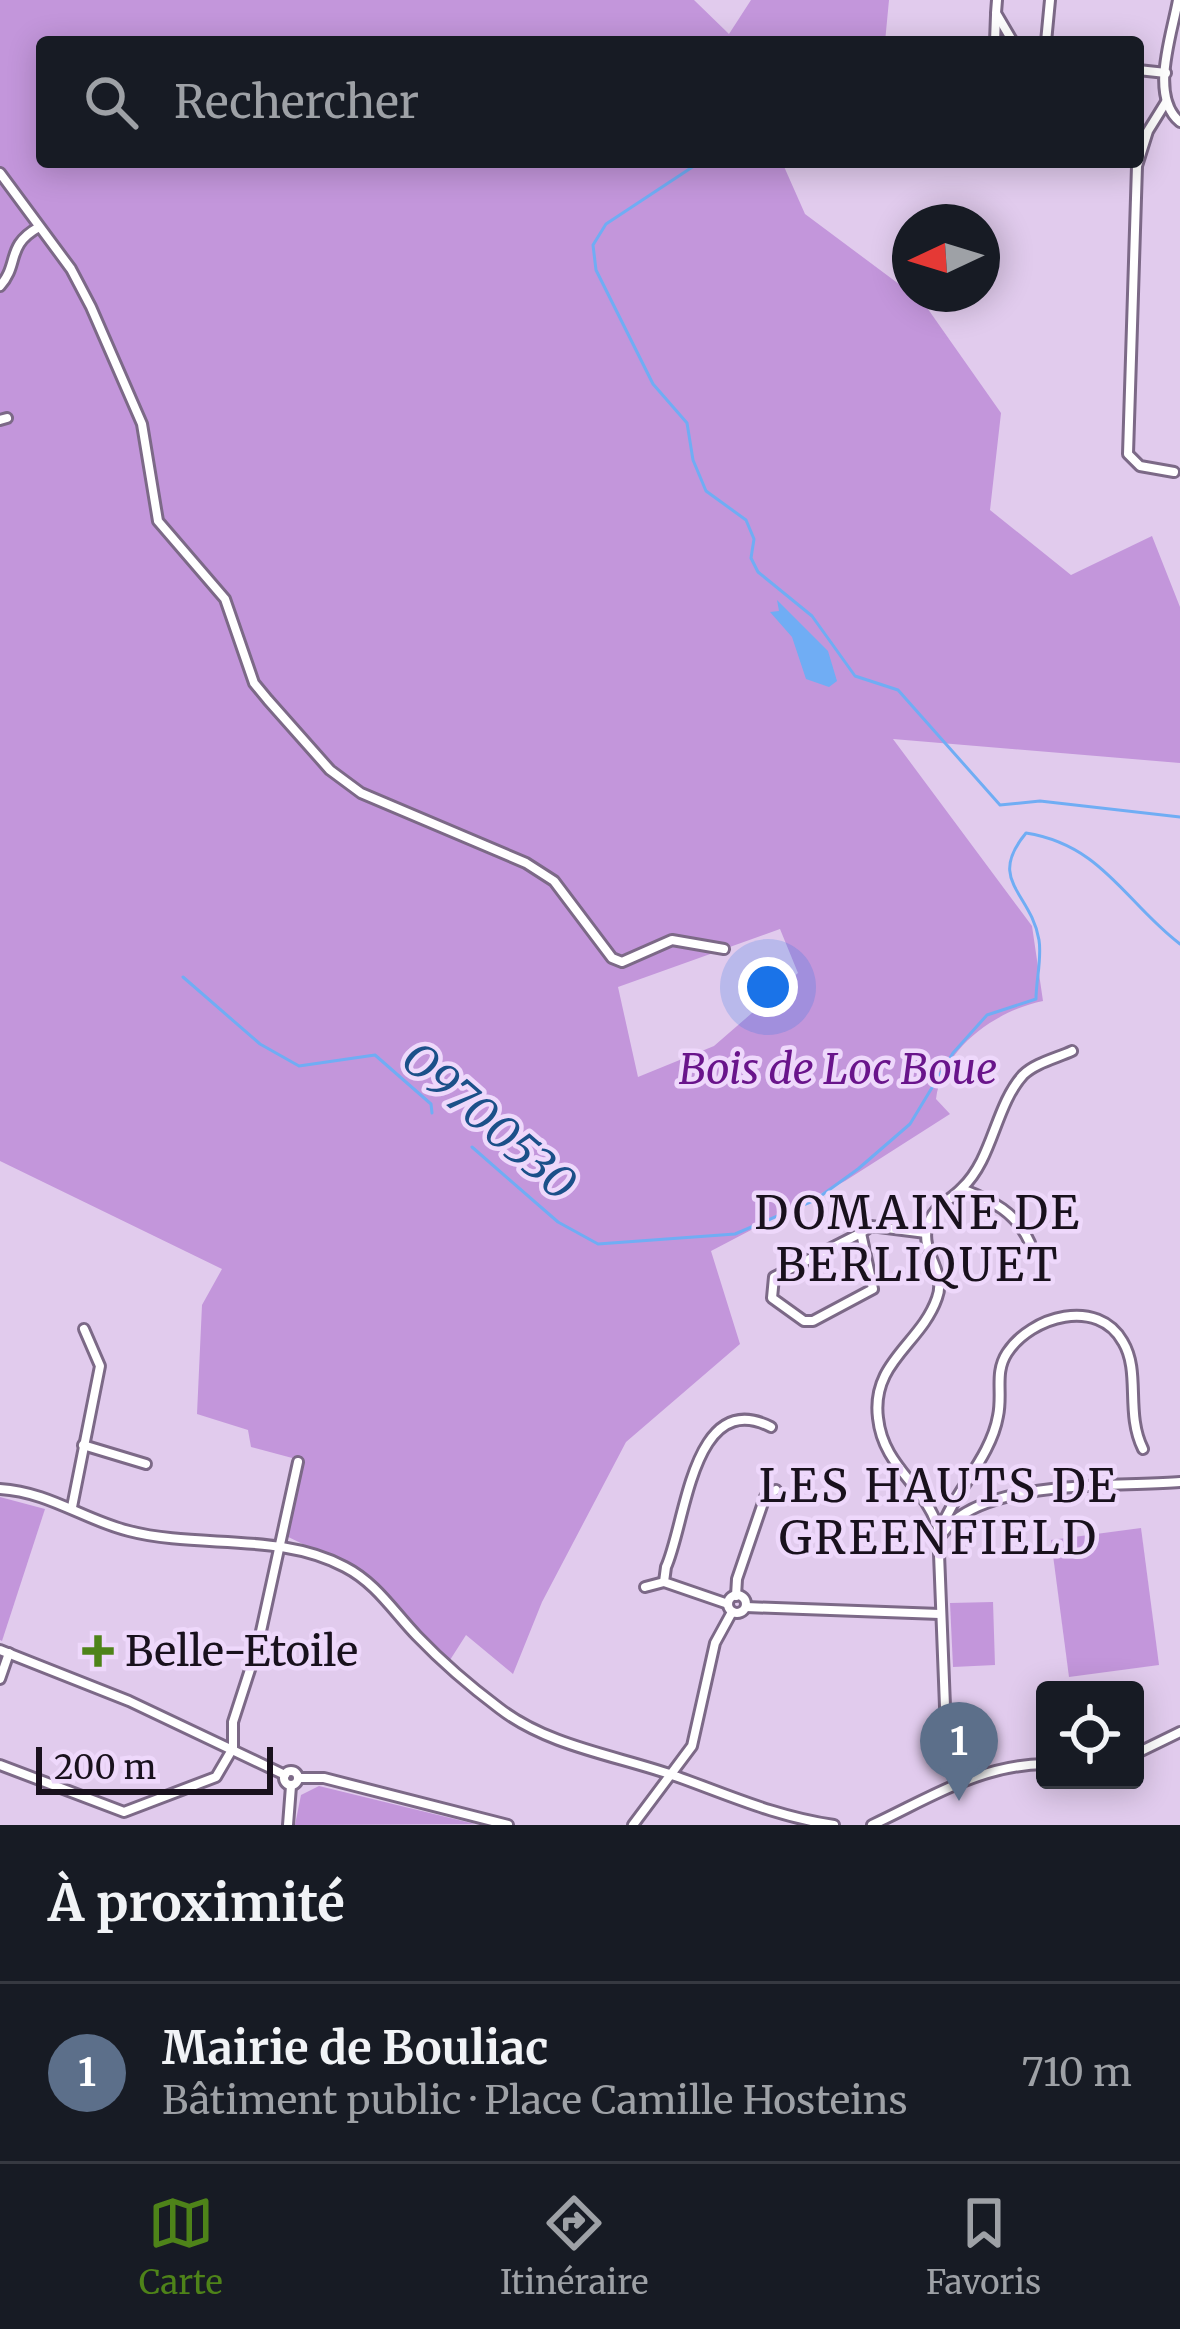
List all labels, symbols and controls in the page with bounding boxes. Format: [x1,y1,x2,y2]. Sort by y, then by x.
search box [36,36,1144,168]
icon: search [78,69,144,135]
text: Rechercher [174,74,419,130]
north arrow [892,204,1000,312]
your location [738,957,798,1017]
water label: O9700530 [390,1030,588,1212]
park label: Bois de Loc Boue [679,1043,997,1095]
district label: DOMAINE DE BERLIQUET [754,1185,1082,1293]
district label: LES HAUTS DE GREENFIELD [759,1458,1119,1566]
place label: Belle-Etoile [125,1625,358,1677]
marker: Belle-Etoile [82,1635,114,1667]
map controls [1036,1681,1144,1789]
button: locate [1036,1681,1144,1789]
pin: 1 [920,1702,998,1801]
scale bar [36,1741,273,1794]
text: 200 m [54,1747,156,1788]
text: À proximité [48,1871,345,1935]
text: Mairie de Bouliac [162,2020,548,2076]
text: 1 [78,2048,96,2097]
text: 710 m [1022,2048,1132,2097]
text: Bâtiment public · Place Camille Hosteins [162,2076,908,2125]
tab: Carte [139,2190,223,2303]
tab: Itinéraire [500,2190,648,2303]
tab: Favoris [926,2190,1041,2303]

